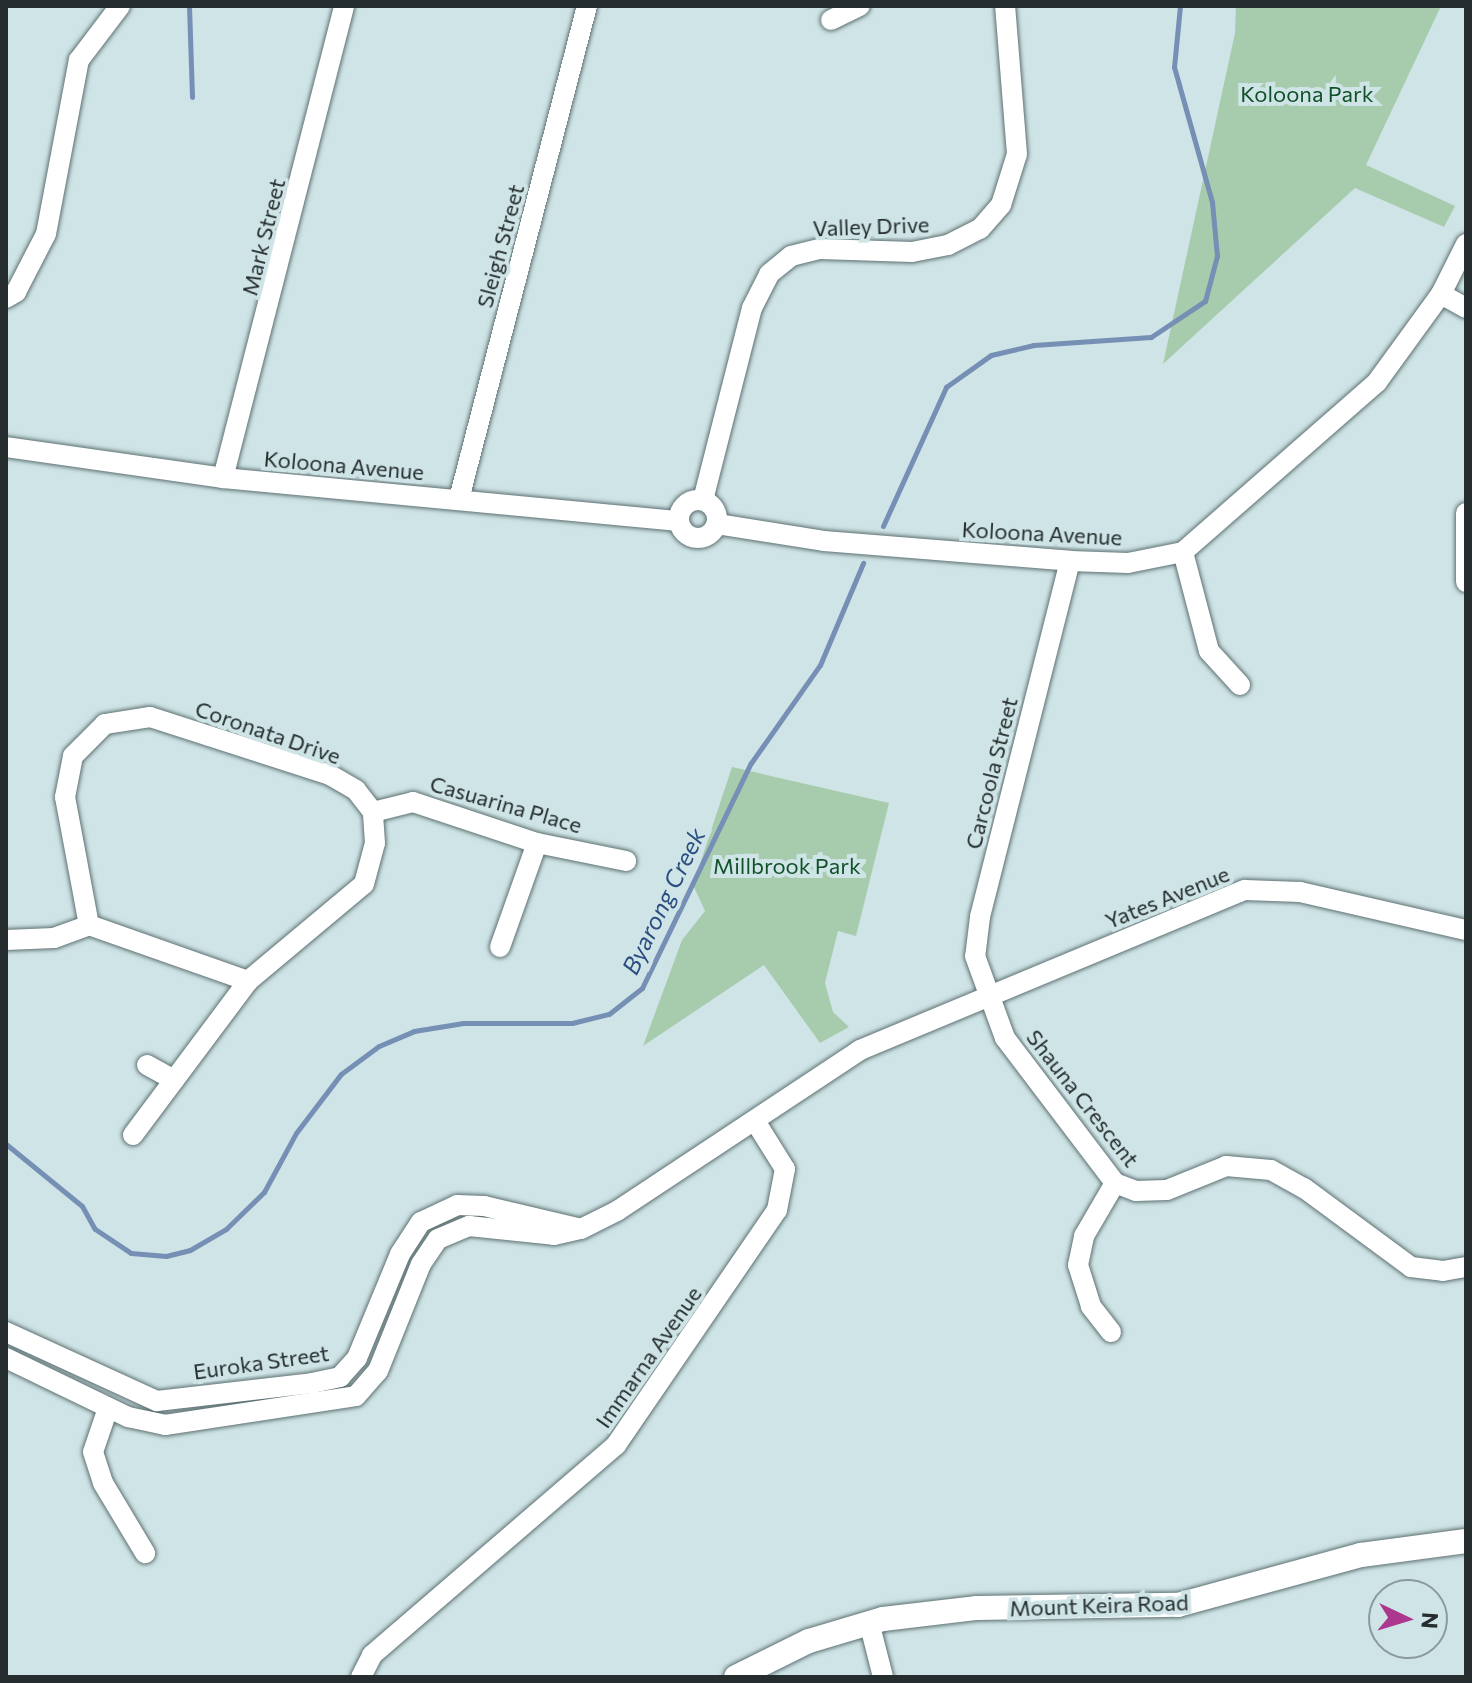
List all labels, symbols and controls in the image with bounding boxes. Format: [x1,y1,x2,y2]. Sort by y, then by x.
park label: Koloona Park [1240,81,1374,107]
street label: Mark Street [236,176,290,298]
street label: Sleigh Street [471,181,529,311]
street label: Valley Drive [812,211,930,241]
street label: Koloona Avenue [263,445,425,485]
street label: Koloona Avenue [961,516,1123,550]
street label: Carcoola Street [959,694,1023,852]
street label: Coronata Drive [192,695,344,769]
street label: Casuarina Place [427,770,585,838]
water label: Byarong Creek [615,823,711,979]
park label: Millbrook Park [713,853,861,879]
street label: Yates Avenue [1101,860,1233,934]
street label: Shauna Crescent [1021,1024,1145,1172]
street label: Immarna Avenue [589,1281,707,1433]
street label: Euroka Street [191,1339,331,1385]
north arrow [1368,1579,1448,1659]
street label: Mount Keira Road [1009,1589,1189,1621]
text: N [1416,1611,1444,1630]

